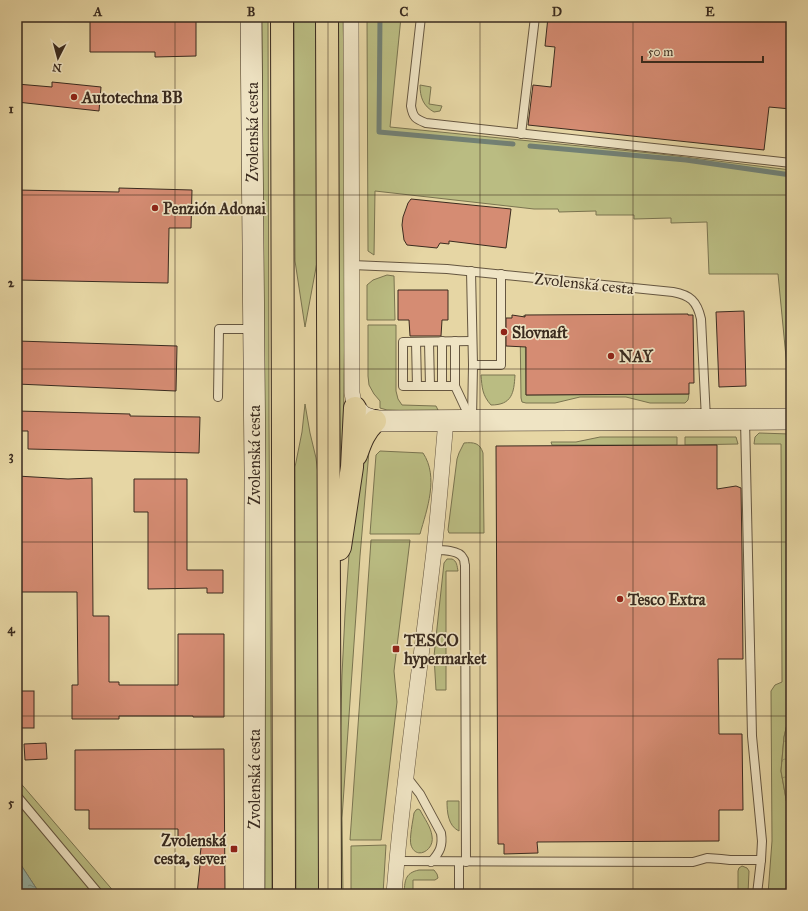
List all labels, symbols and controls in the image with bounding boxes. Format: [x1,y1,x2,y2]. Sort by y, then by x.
text: A [93,4,103,20]
text: B [247,4,256,20]
text: C [400,4,409,20]
text: D [552,4,562,20]
text: E [705,4,715,20]
north arrow [38,38,78,78]
scale bar [642,38,763,64]
text: 50 m [648,45,673,59]
text: N [51,60,62,74]
street label: Zvolenská cesta [243,82,262,182]
place label: Autotechna BB [81,88,183,107]
marker: Autotechna BB [69,92,79,102]
text: 1 [8,101,14,117]
place label: Penzión Adonai [163,199,266,218]
marker: Penzión Adonai [150,203,160,213]
street label: Zvolenská cesta [533,269,635,298]
text: 2 [8,275,15,291]
place label: Slovnaft [512,323,568,342]
marker: Slovnaft [499,327,509,337]
place label: NAY [619,347,654,366]
marker: NAY [606,351,616,361]
street label: Zvolenská cesta [245,405,264,505]
text: 3 [8,448,14,464]
place label: Tesco Extra [627,590,707,609]
marker: Tesco Extra [615,594,625,604]
text: 4 [7,621,15,637]
place label: TESCO hypermarket [403,631,487,669]
marker: TESCO hypermarket [391,644,401,654]
street label: Zvolenská cesta [245,729,264,829]
text: 5 [8,795,15,811]
place label: Zvolenská cesta, sever [154,831,227,868]
marker: Zvolenská cesta, sever [229,844,239,854]

